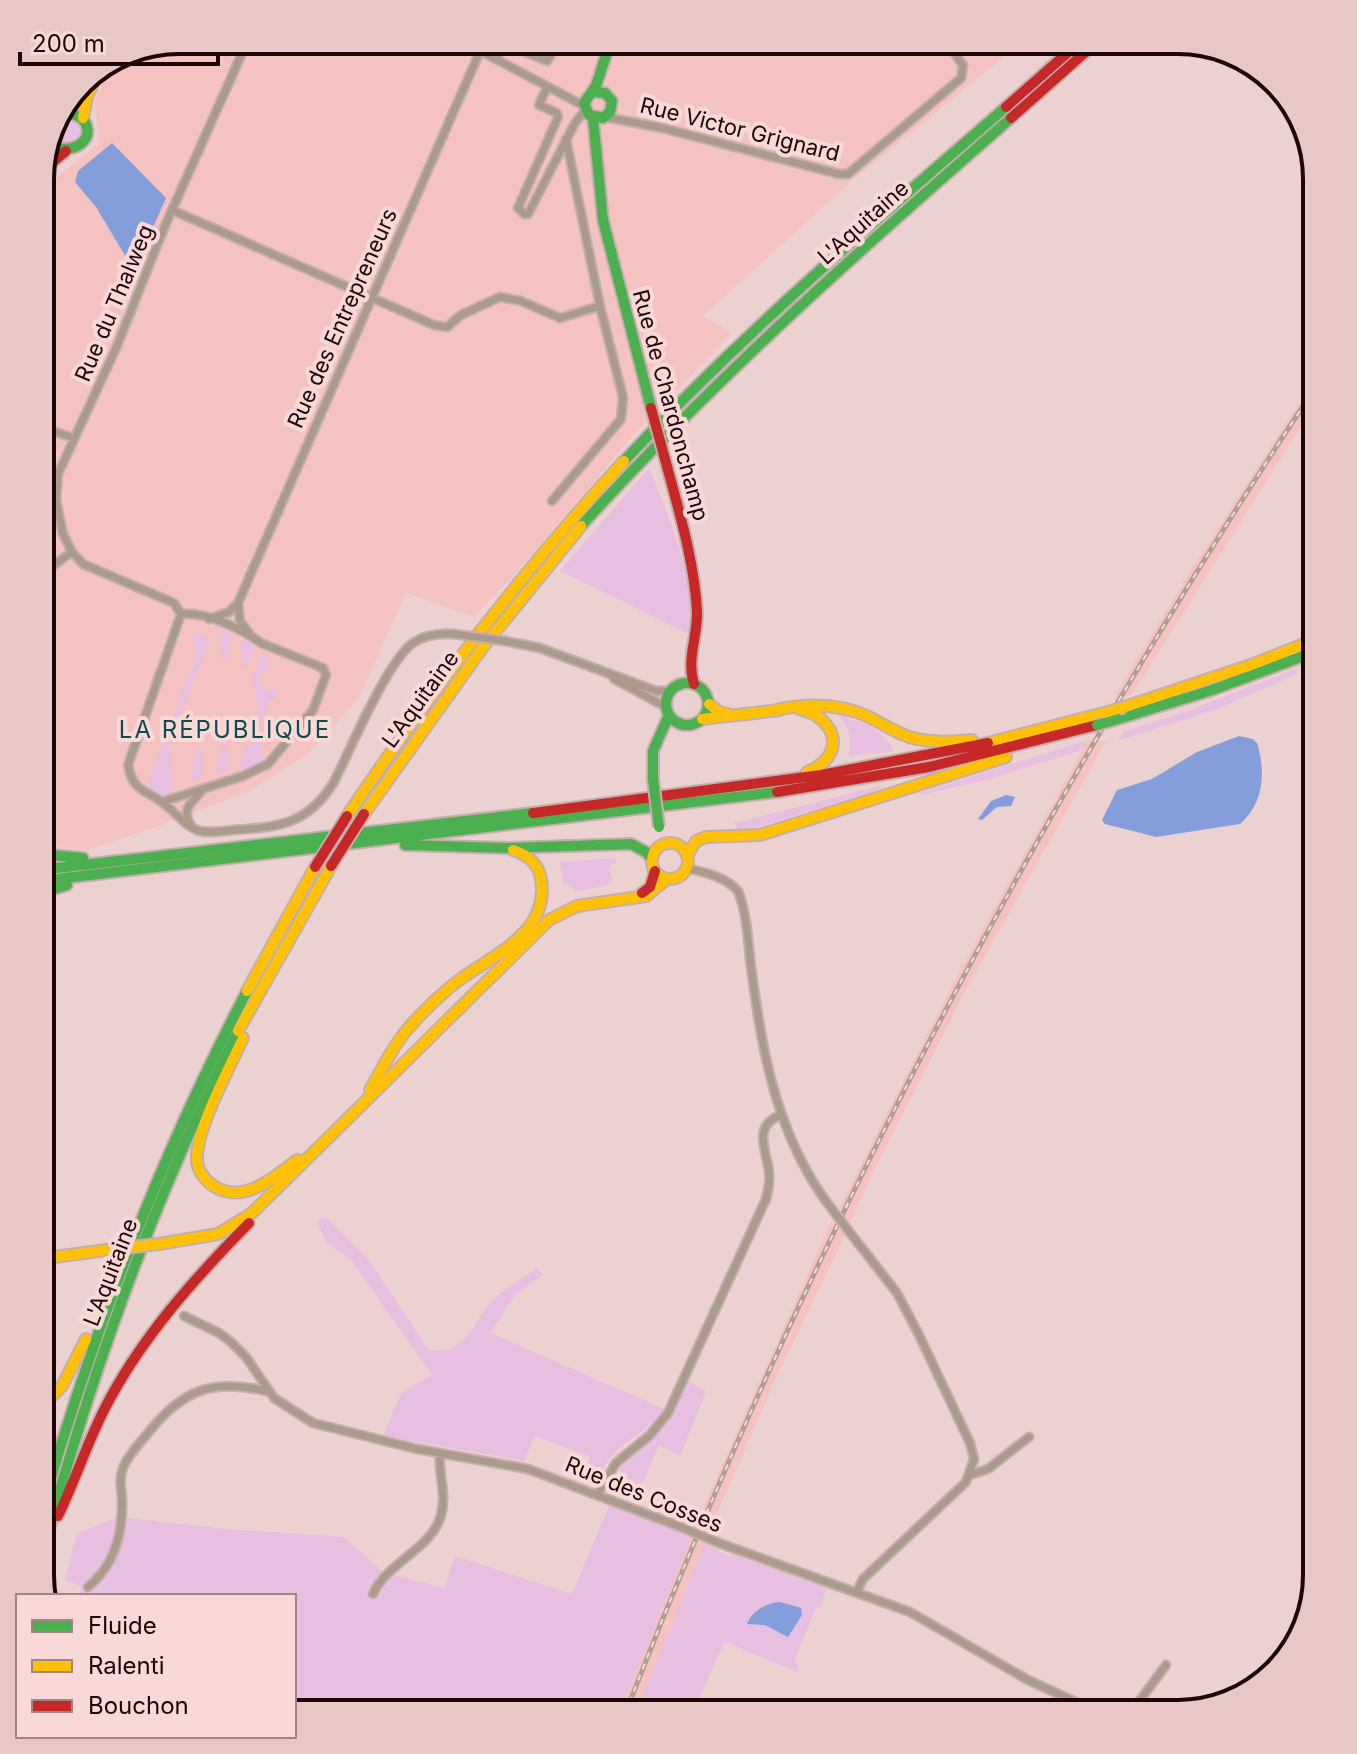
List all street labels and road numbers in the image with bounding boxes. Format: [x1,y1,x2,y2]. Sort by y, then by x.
street label: Rue Victor Grignard [638,92,842,166]
street label: L'Aquitaine [812,175,914,269]
street label: Rue des Entrepreneurs [282,204,402,432]
street label: Rue du Thalweg [69,221,159,385]
street label: Rue de Chardonchamp [628,287,714,523]
street label: L'Aquitaine [376,646,464,752]
street label: L'Aquitaine [78,1215,142,1329]
street label: Rue des Cosses [562,1451,726,1537]

